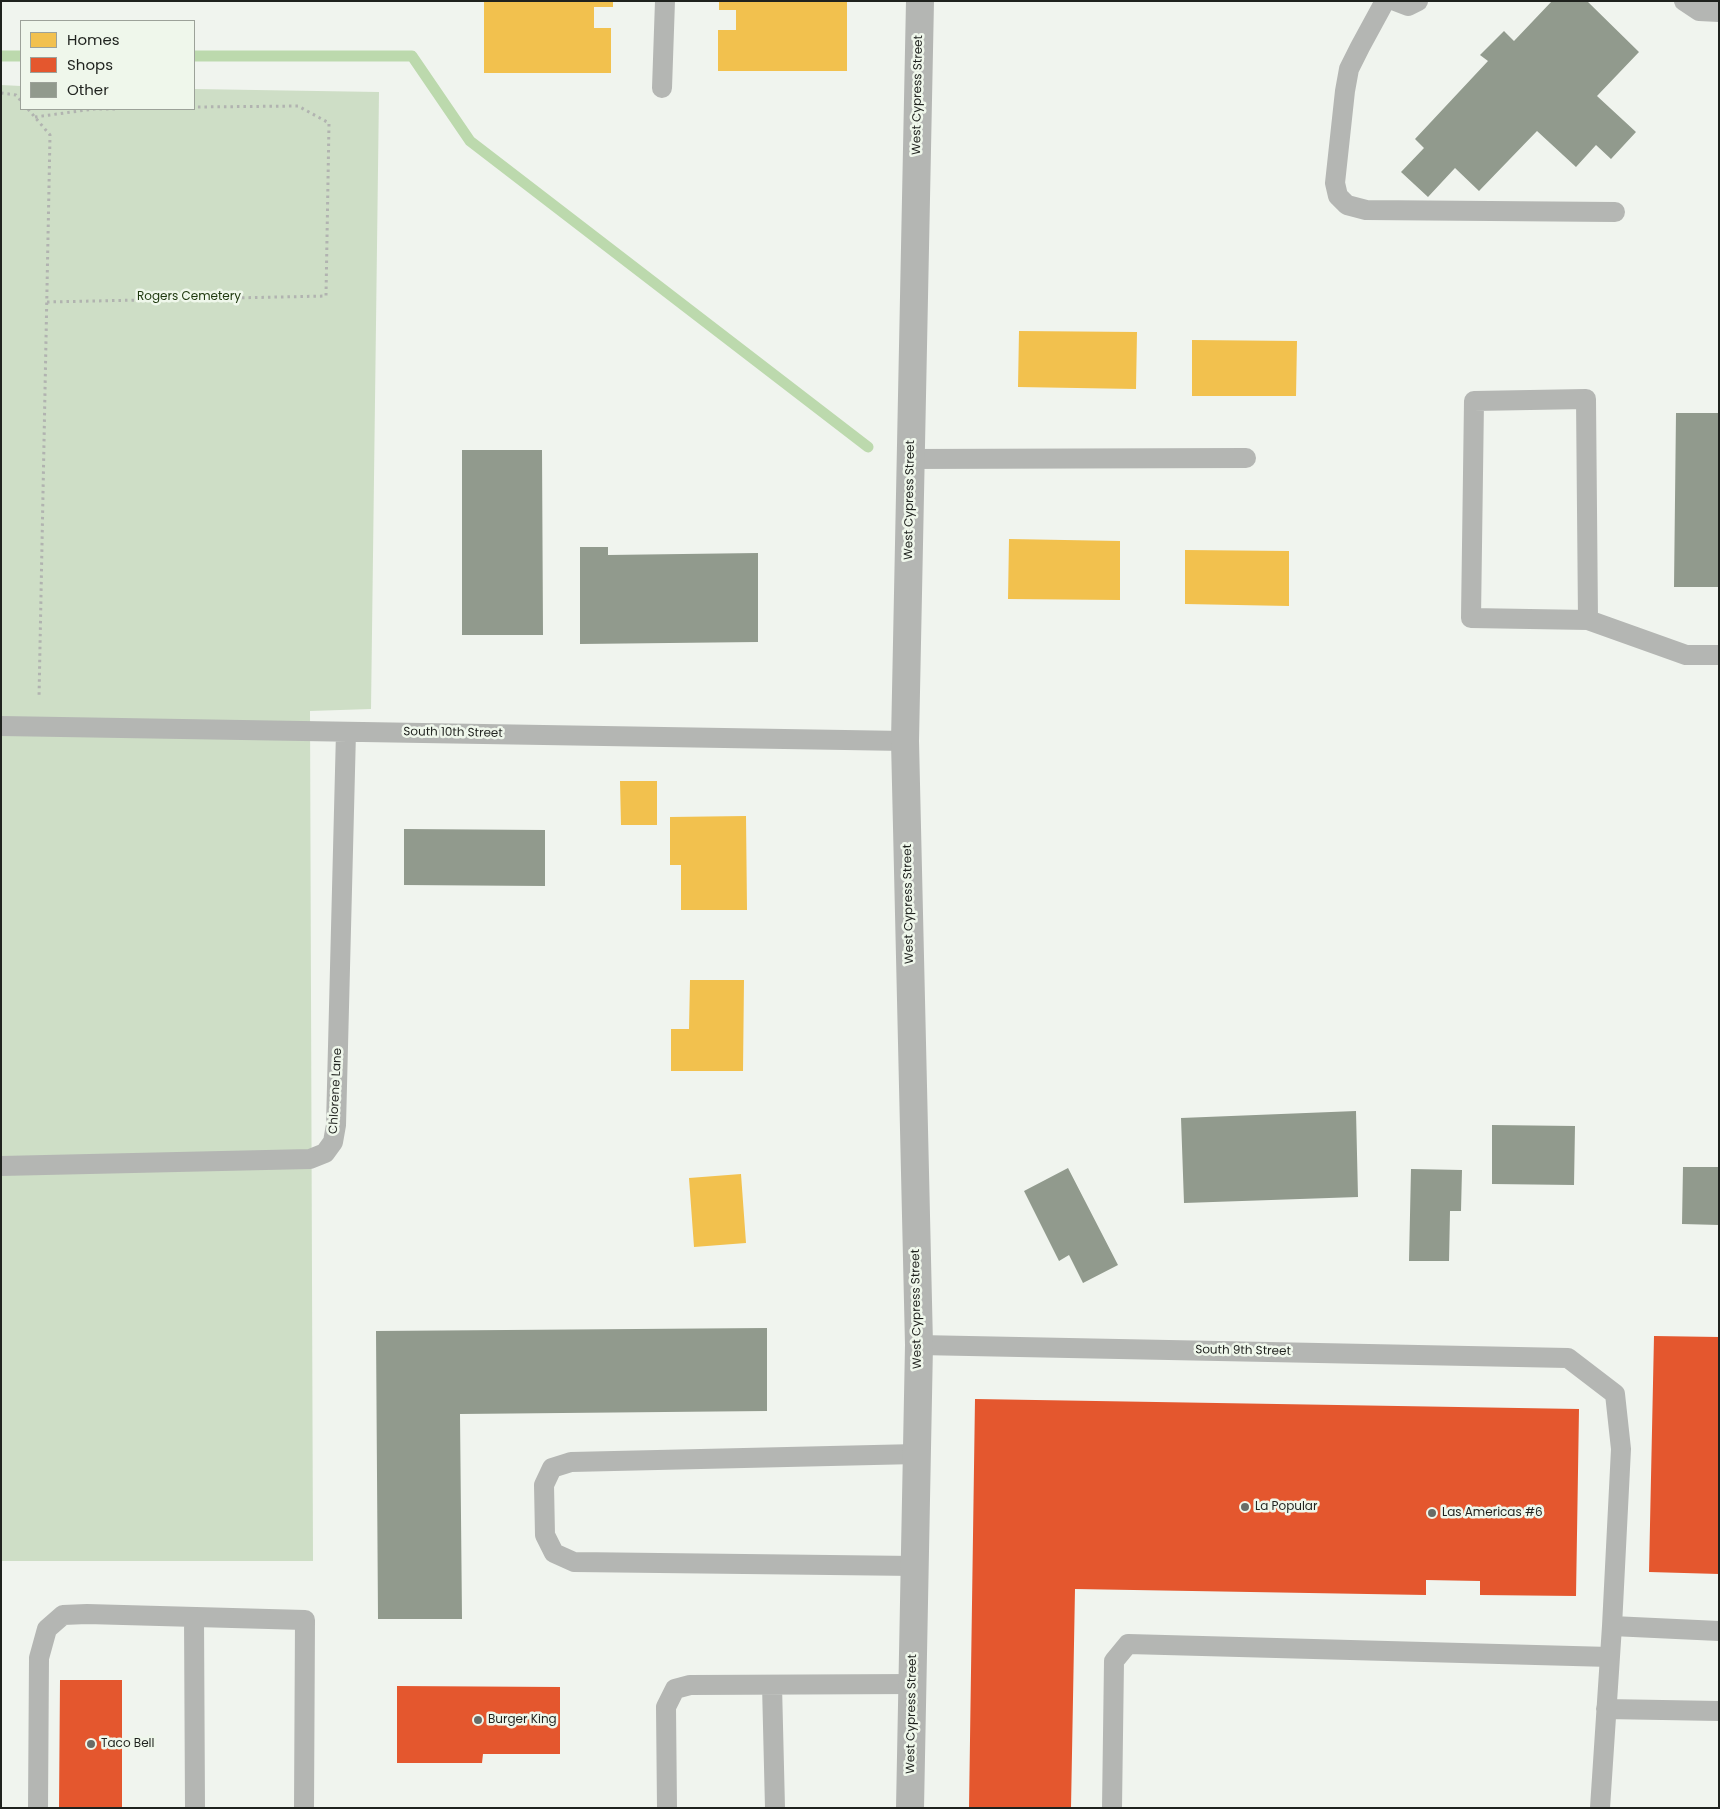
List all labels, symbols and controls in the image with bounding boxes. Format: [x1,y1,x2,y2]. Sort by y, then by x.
legend [20,20,195,110]
text: Homes [67,29,120,50]
street label: West Cypress Street [910,35,926,155]
text: Shops [67,54,113,75]
text: Other [67,79,109,100]
park label: Rogers Cemetery [137,290,241,304]
street label: West Cypress Street [902,440,918,560]
street label: South 10th Street [403,725,503,741]
street label: West Cypress Street [901,844,917,964]
street label: Chlorene Lane [327,1048,345,1134]
street label: West Cypress Street [909,1249,925,1369]
street label: South 9th Street [1195,1343,1291,1359]
place label: La Popular [1255,1500,1317,1514]
marker: La Popular [1239,1501,1251,1513]
place label: Las Americas #6 [1442,1506,1543,1520]
marker: Las Americas #6 [1426,1507,1438,1519]
street label: West Cypress Street [904,1654,920,1774]
place label: Burger King [488,1713,557,1727]
marker: Burger King [472,1714,484,1726]
place label: Taco Bell [101,1737,154,1751]
marker: Taco Bell [85,1738,97,1750]

